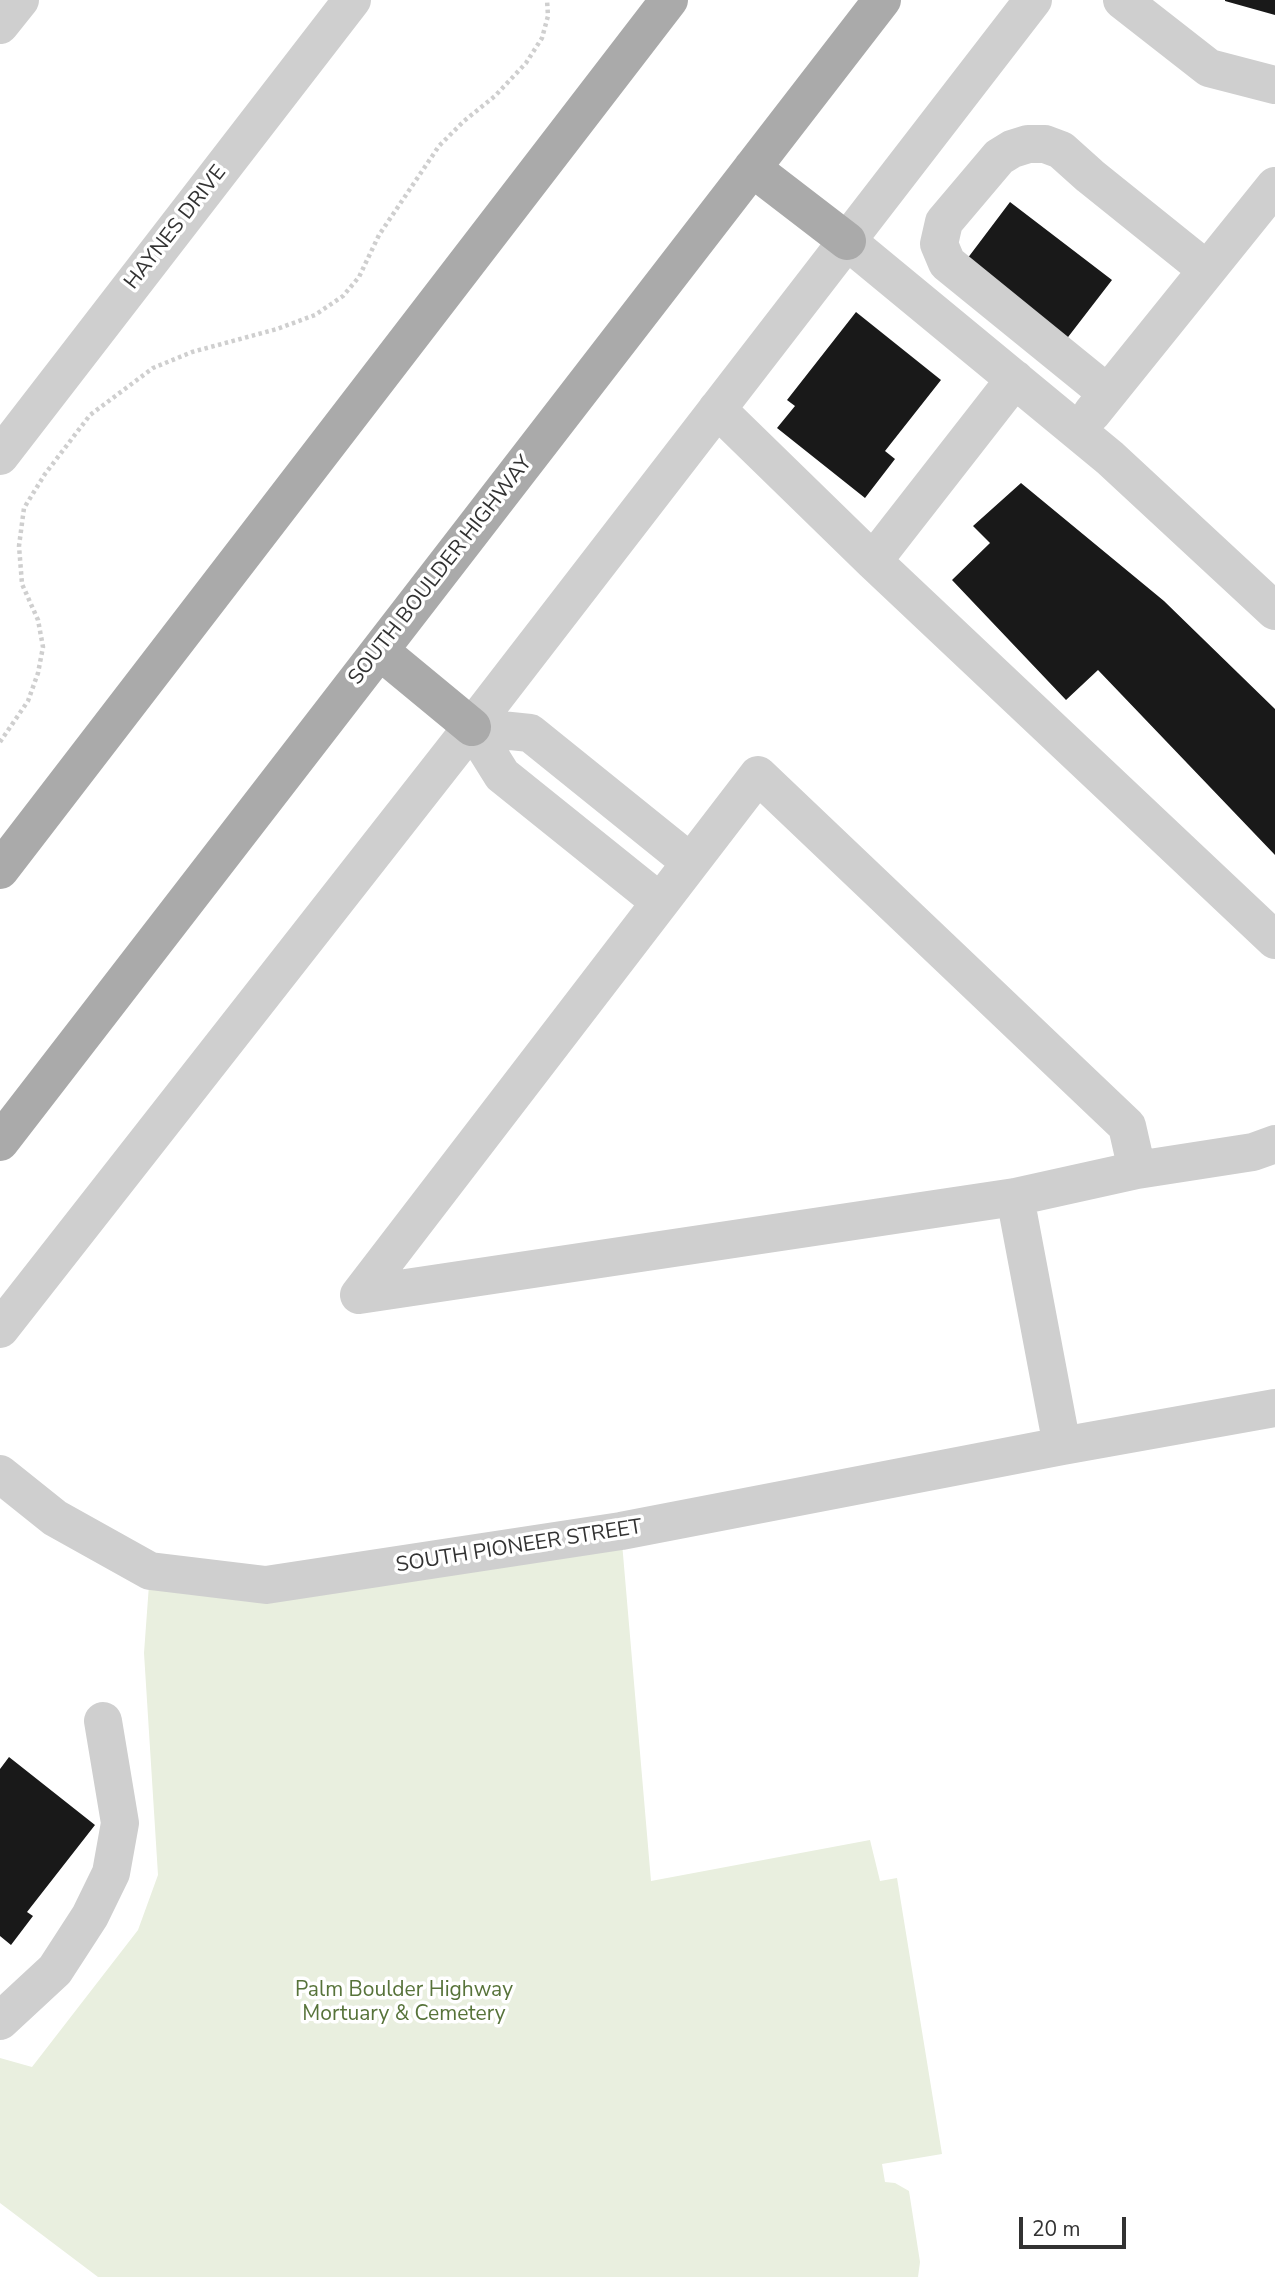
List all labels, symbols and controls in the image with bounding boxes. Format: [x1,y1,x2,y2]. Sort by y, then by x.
street label: HAYNES DRIVE [120,161,232,295]
street label: SOUTH BOULDER HIGHWAY [344,451,538,691]
street label: SOUTH PIONEER STREET [394,1515,644,1579]
park label: Palm Boulder Highway Mortuary & Cemetery [295,1978,513,2028]
scale bar [1023,2204,1130,2248]
text: 20 m [1032,2215,1081,2243]

